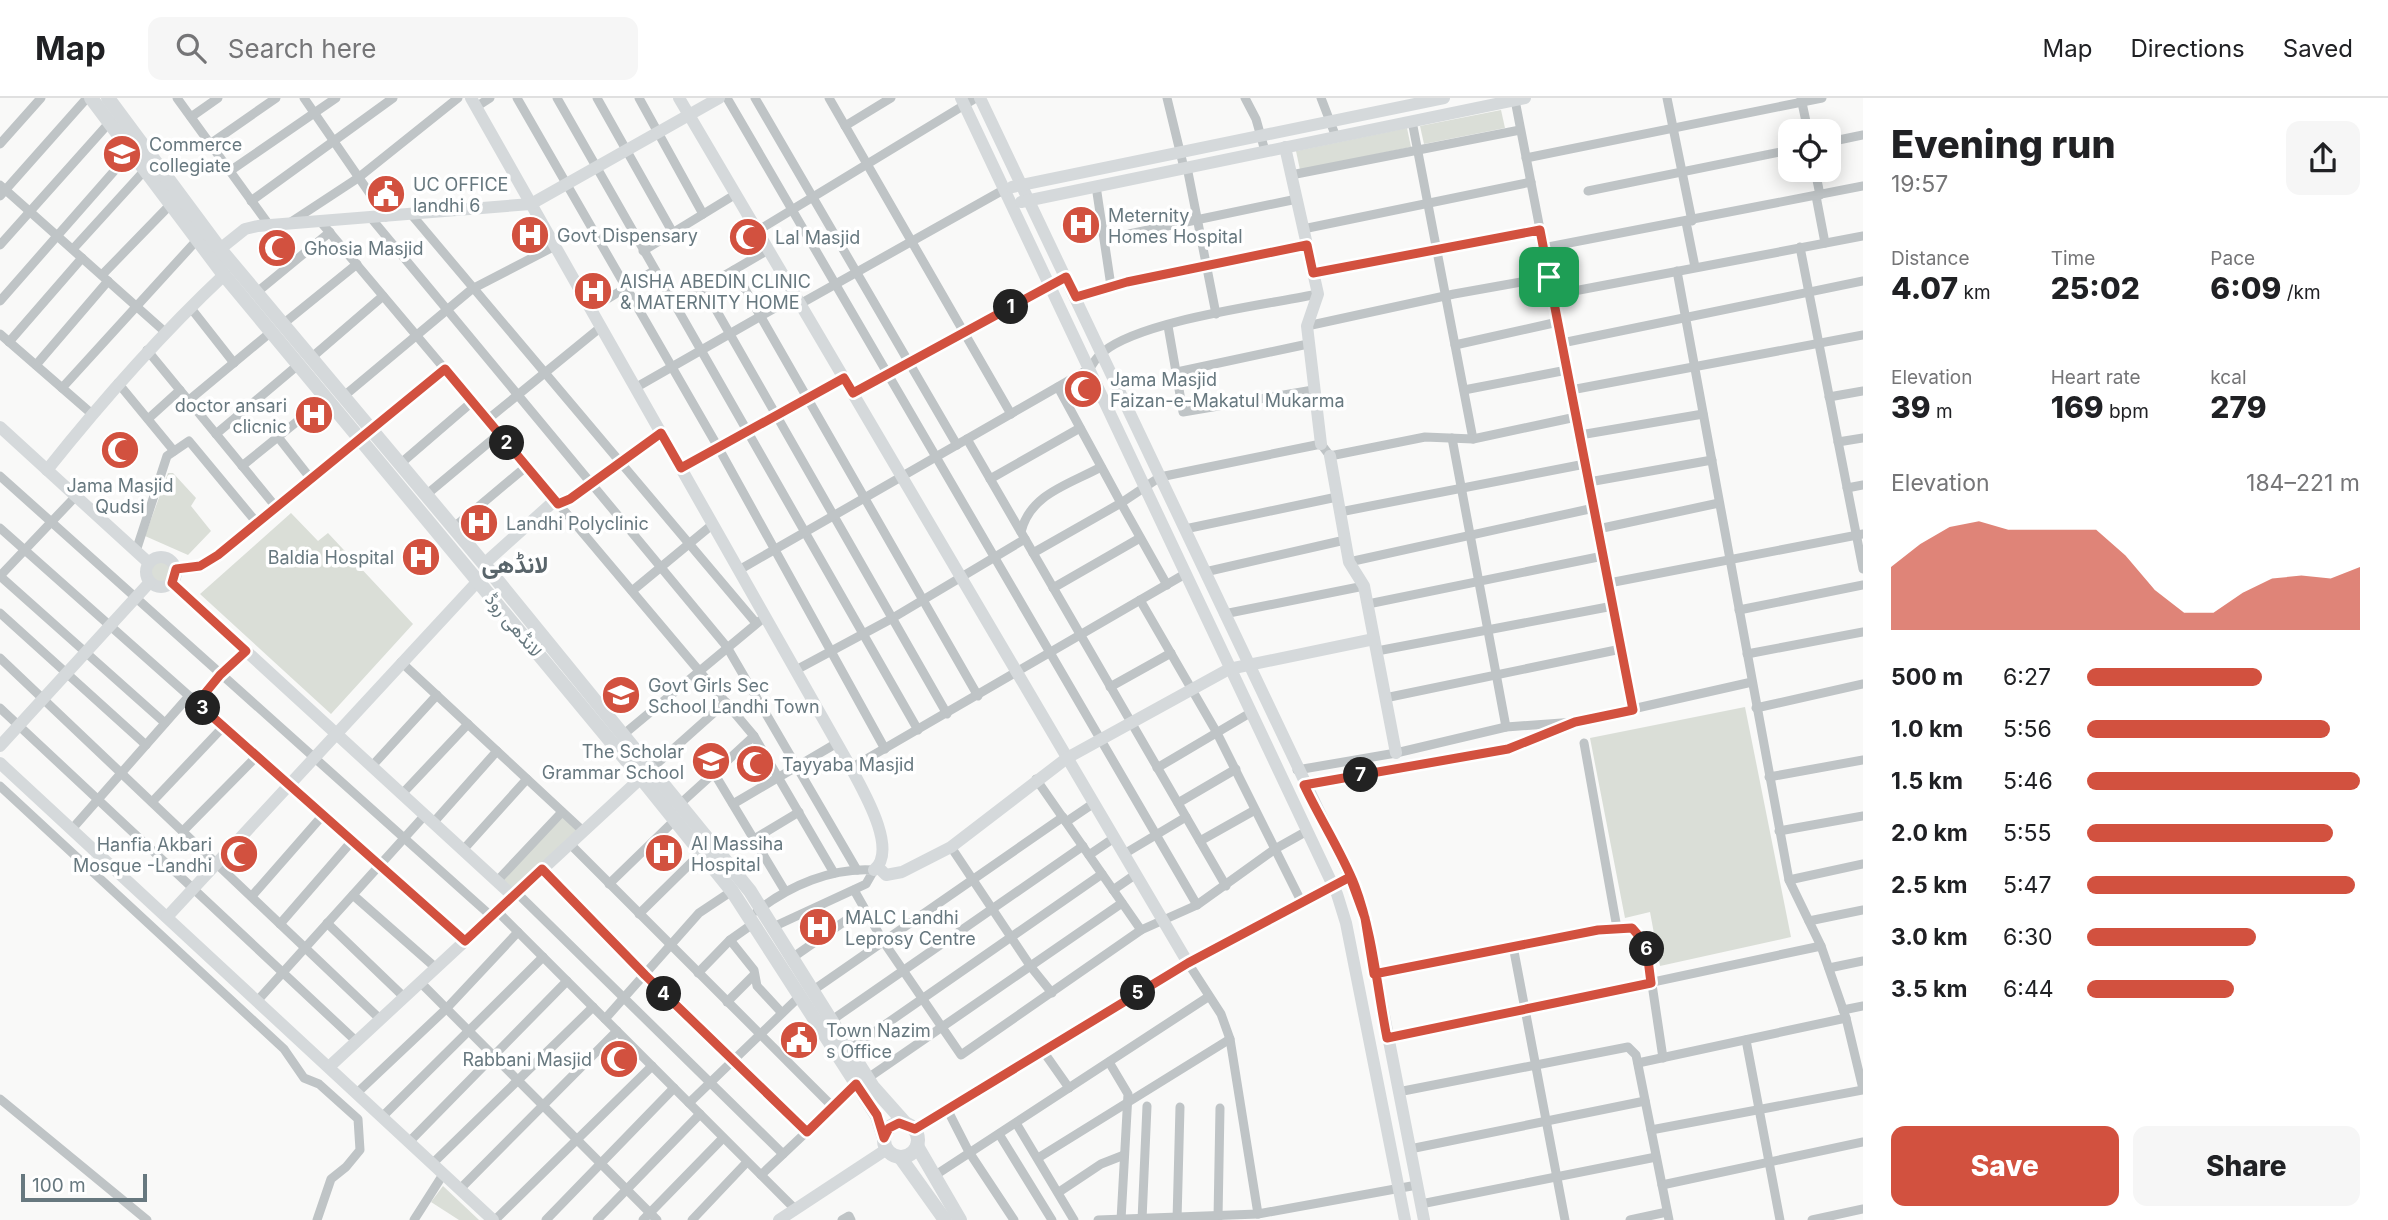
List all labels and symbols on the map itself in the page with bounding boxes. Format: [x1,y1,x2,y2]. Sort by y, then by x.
school or university icon: Commerce collegiate [101,133,143,175]
place label: Commerce collegiate [149,134,242,176]
public building icon: UC OFFICE landhi 6 [365,173,407,215]
place label: UC OFFICE landhi 6 [413,174,508,216]
hospital icon: Meternity Homes Hospital [1060,204,1102,246]
place label: Meternity Homes Hospital [1108,205,1243,247]
hospital icon: Govt Dispensary [509,214,551,256]
mosque icon: Lal Masjid [727,216,769,258]
place label: Govt Dispensary [557,225,698,246]
mosque icon: Ghosia Masjid [256,227,298,269]
place label: Lal Masjid [775,227,860,248]
place label: Ghosia Masjid [304,238,424,259]
pin [1519,247,1579,307]
hospital icon: AISHA ABEDIN CLINIC & MATERNITY HOME [572,270,614,312]
place label: AISHA ABEDIN CLINIC & MATERNITY HOME [620,271,811,313]
pin: 1 [993,290,1028,325]
mosque icon: Jama Masjid Faizan-e-Makatul Mukarma [1062,368,1104,410]
place label: Jama Masjid Faizan-e-Makatul Mukarma [1110,369,1345,411]
hospital icon: doctor ansari clicnic [293,394,335,436]
place label: doctor ansari clicnic [175,395,287,437]
pin: 2 [490,426,524,460]
mosque icon: Jama Masjid Qudsi [99,429,141,471]
place label: Jama Masjid Qudsi [67,475,173,517]
hospital icon: Landhi Polyclinic [458,502,500,544]
place label: Landhi Polyclinic [506,513,649,534]
hospital icon: Baldia Hospital [400,536,442,578]
place label: Baldia Hospital [268,547,394,568]
district label: لانڈھی [481,550,549,579]
street label: لانڈھی روڈ [481,589,547,662]
school or university icon: Govt Girls Sec School Landhi Town [600,674,642,716]
place label: Govt Girls Sec School Landhi Town [648,675,820,717]
pin: 3 [186,690,220,726]
school or university icon: The Scholar Grammar School [690,740,732,782]
place label: The Scholar Grammar School [542,741,684,783]
mosque icon: Tayyaba Masjid [734,743,776,785]
place label: Tayyaba Masjid [782,754,914,775]
pin: 7 [1344,758,1378,792]
hospital icon: Al Massiha Hospital [643,832,685,874]
mosque icon: Hanfia Akbari Mosque -Landhi [218,833,260,875]
place label: Al Massiha Hospital [691,833,783,875]
place label: Hanfia Akbari Mosque -Landhi [73,834,212,876]
hospital icon: MALC Landhi Leprosy Centre [797,906,839,948]
place label: MALC Landhi Leprosy Centre [845,907,976,949]
pin: 6 [1630,932,1664,966]
pin: 4 [646,976,682,1012]
pin: 5 [1120,976,1156,1010]
public building icon: Town Nazim s Office [778,1019,820,1061]
place label: Town Nazim s Office [826,1020,931,1062]
mosque icon: Rabbani Masjid [598,1038,640,1080]
place label: Rabbani Masjid [462,1049,592,1070]
scale bar [21,1171,147,1203]

